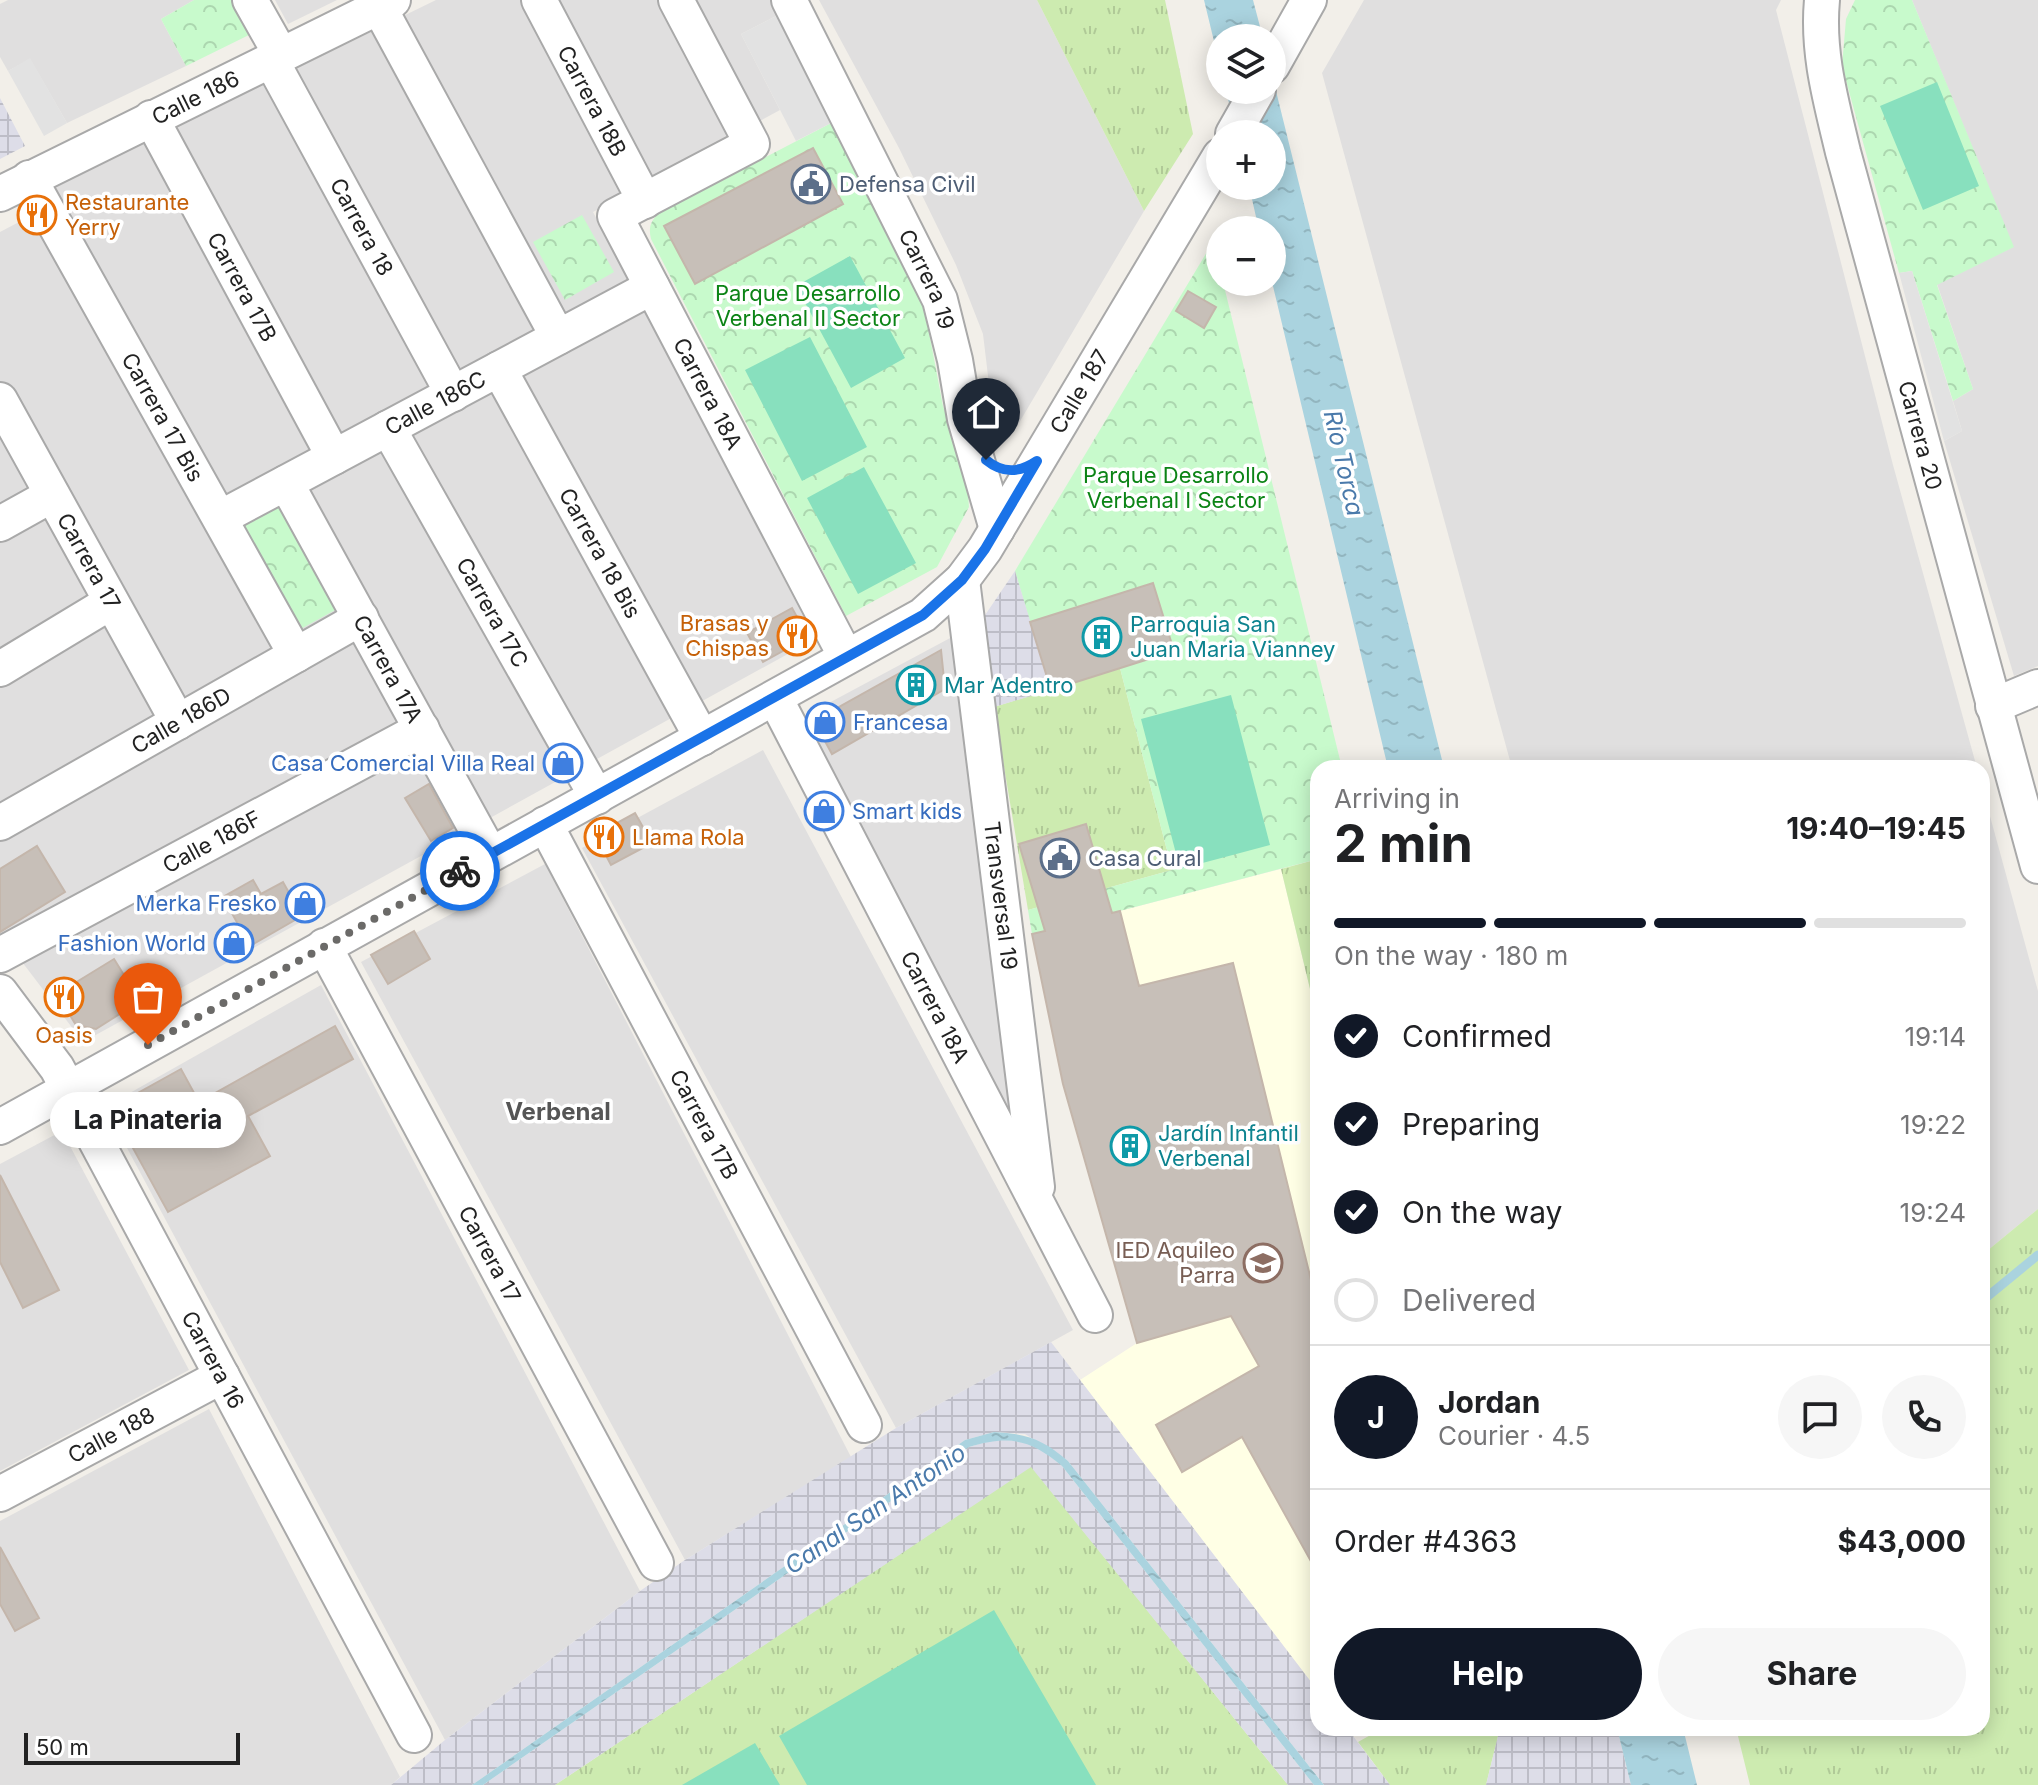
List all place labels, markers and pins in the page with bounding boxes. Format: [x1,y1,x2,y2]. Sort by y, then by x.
public building icon: Defensa Civil [790,163,832,205]
place label: Defensa Civil [839,171,976,197]
place label: Restaurante Yerry [65,189,189,240]
restaurant icon: Restaurante Yerry [16,194,58,236]
pin [952,378,1020,460]
place label: Brasas y Chispas [680,610,769,661]
place label: Parroquia San Juan Maria Vianney [1130,611,1335,662]
restaurant icon: Brasas y Chispas [776,615,818,657]
building icon: Parroquia San Juan Maria Vianney [1081,616,1123,658]
building icon: Mar Adentro [895,664,937,706]
place label: Mar Adentro [944,672,1073,698]
shop icon: Francesa [804,701,846,743]
place label: Francesa [853,709,948,735]
shop icon: Casa Comercial Villa Real [542,742,584,784]
place label: Casa Comercial Villa Real [271,750,535,776]
shop icon: Smart kids [803,790,845,832]
place label: Smart kids [852,798,962,824]
restaurant icon: Llama Rola [583,816,625,858]
place label: Llama Rola [632,824,745,850]
public building icon: Casa Cural [1039,837,1081,879]
place label: Casa Cural [1088,845,1202,871]
shop icon: Merka Fresko [284,882,326,924]
place label: Merka Fresko [136,890,277,916]
shop icon: Fashion World [213,922,255,964]
place label: Fashion World [58,930,206,956]
pin [114,963,182,1045]
restaurant icon: Oasis [43,976,85,1018]
place label: Oasis [35,1022,93,1048]
callout: La Pinateria [50,1093,246,1149]
place label: Jardín Infantil Verbenal [1158,1120,1299,1171]
building icon: Jardín Infantil Verbenal [1109,1125,1151,1167]
place label: IED Aquileo Parra [1115,1237,1235,1288]
school or university icon: IED Aquileo Parra [1242,1242,1284,1284]

